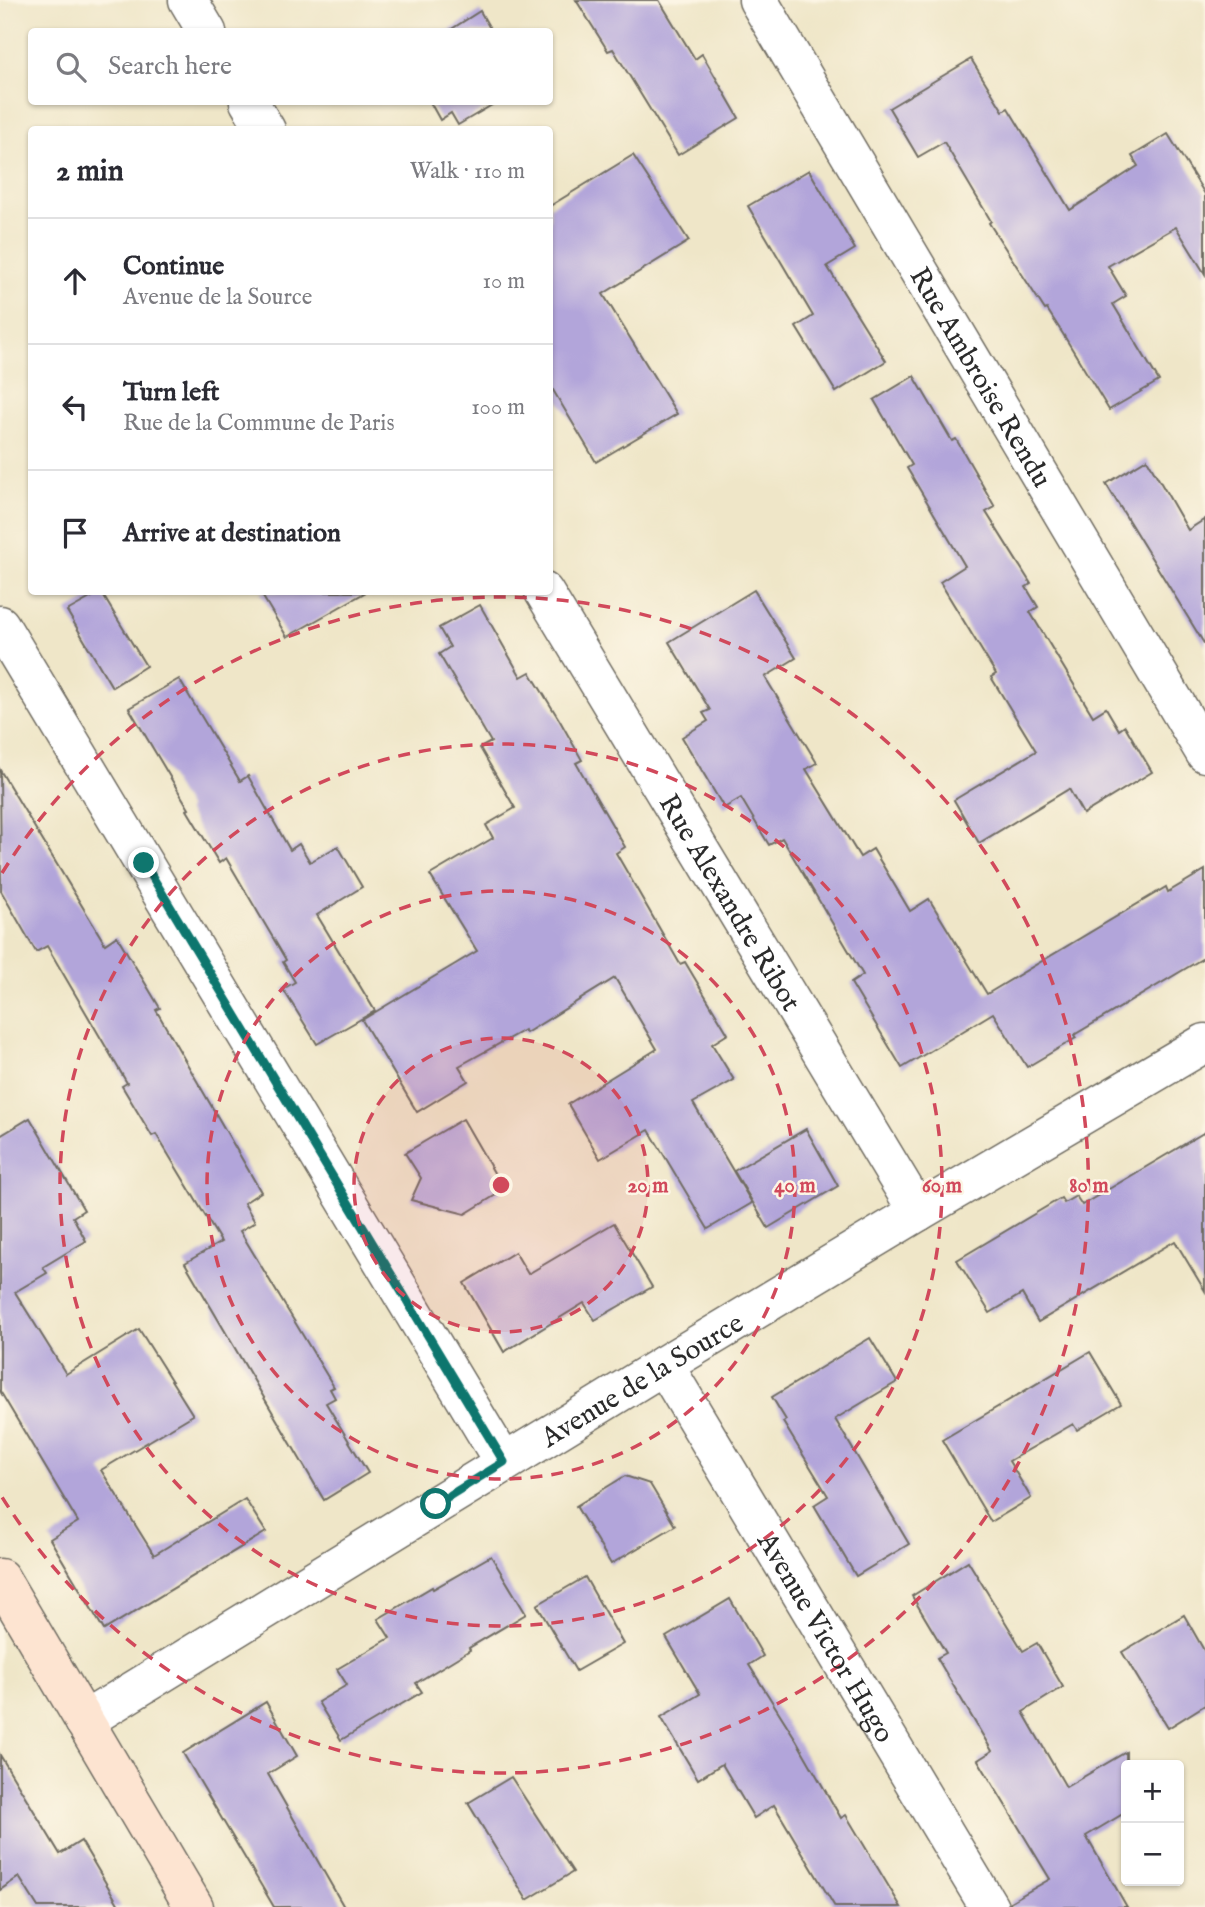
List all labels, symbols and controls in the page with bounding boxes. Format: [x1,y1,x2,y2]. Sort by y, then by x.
search box [28,28,553,105]
icon: search [52,48,90,86]
text: Search here [108,50,232,83]
text: 2 min [56,153,124,191]
text: Walk · 110 m [410,157,525,186]
text: Continue [123,250,224,283]
street label: Rue Ambroise Rendu [901,261,1058,494]
icon: ahead [56,262,94,300]
text: 10 m [482,267,525,296]
text: Avenue de la Source [123,283,312,312]
text: Turn left [123,376,220,409]
icon: left [56,388,94,426]
text: 100 m [471,393,525,422]
text: Rue de la Commune de Paris [123,409,395,438]
icon: arrive [56,514,94,552]
text: Arrive at destination [123,517,341,550]
street label: Rue Alexandre Ribot [650,788,808,1018]
route end [128,847,159,878]
centre of rings [489,1173,513,1197]
text: 20 m [628,1173,669,1200]
text: 40 m [774,1173,816,1200]
text: 60 m [922,1173,963,1200]
text: 80 m [1069,1173,1109,1200]
street label: Avenue de la Source [534,1306,750,1457]
route start [420,1488,451,1519]
street label: Avenue Victor Hugo [748,1526,901,1750]
map controls [1121,1760,1184,1886]
button: + [1121,1760,1184,1823]
button: − [1121,1823,1184,1886]

